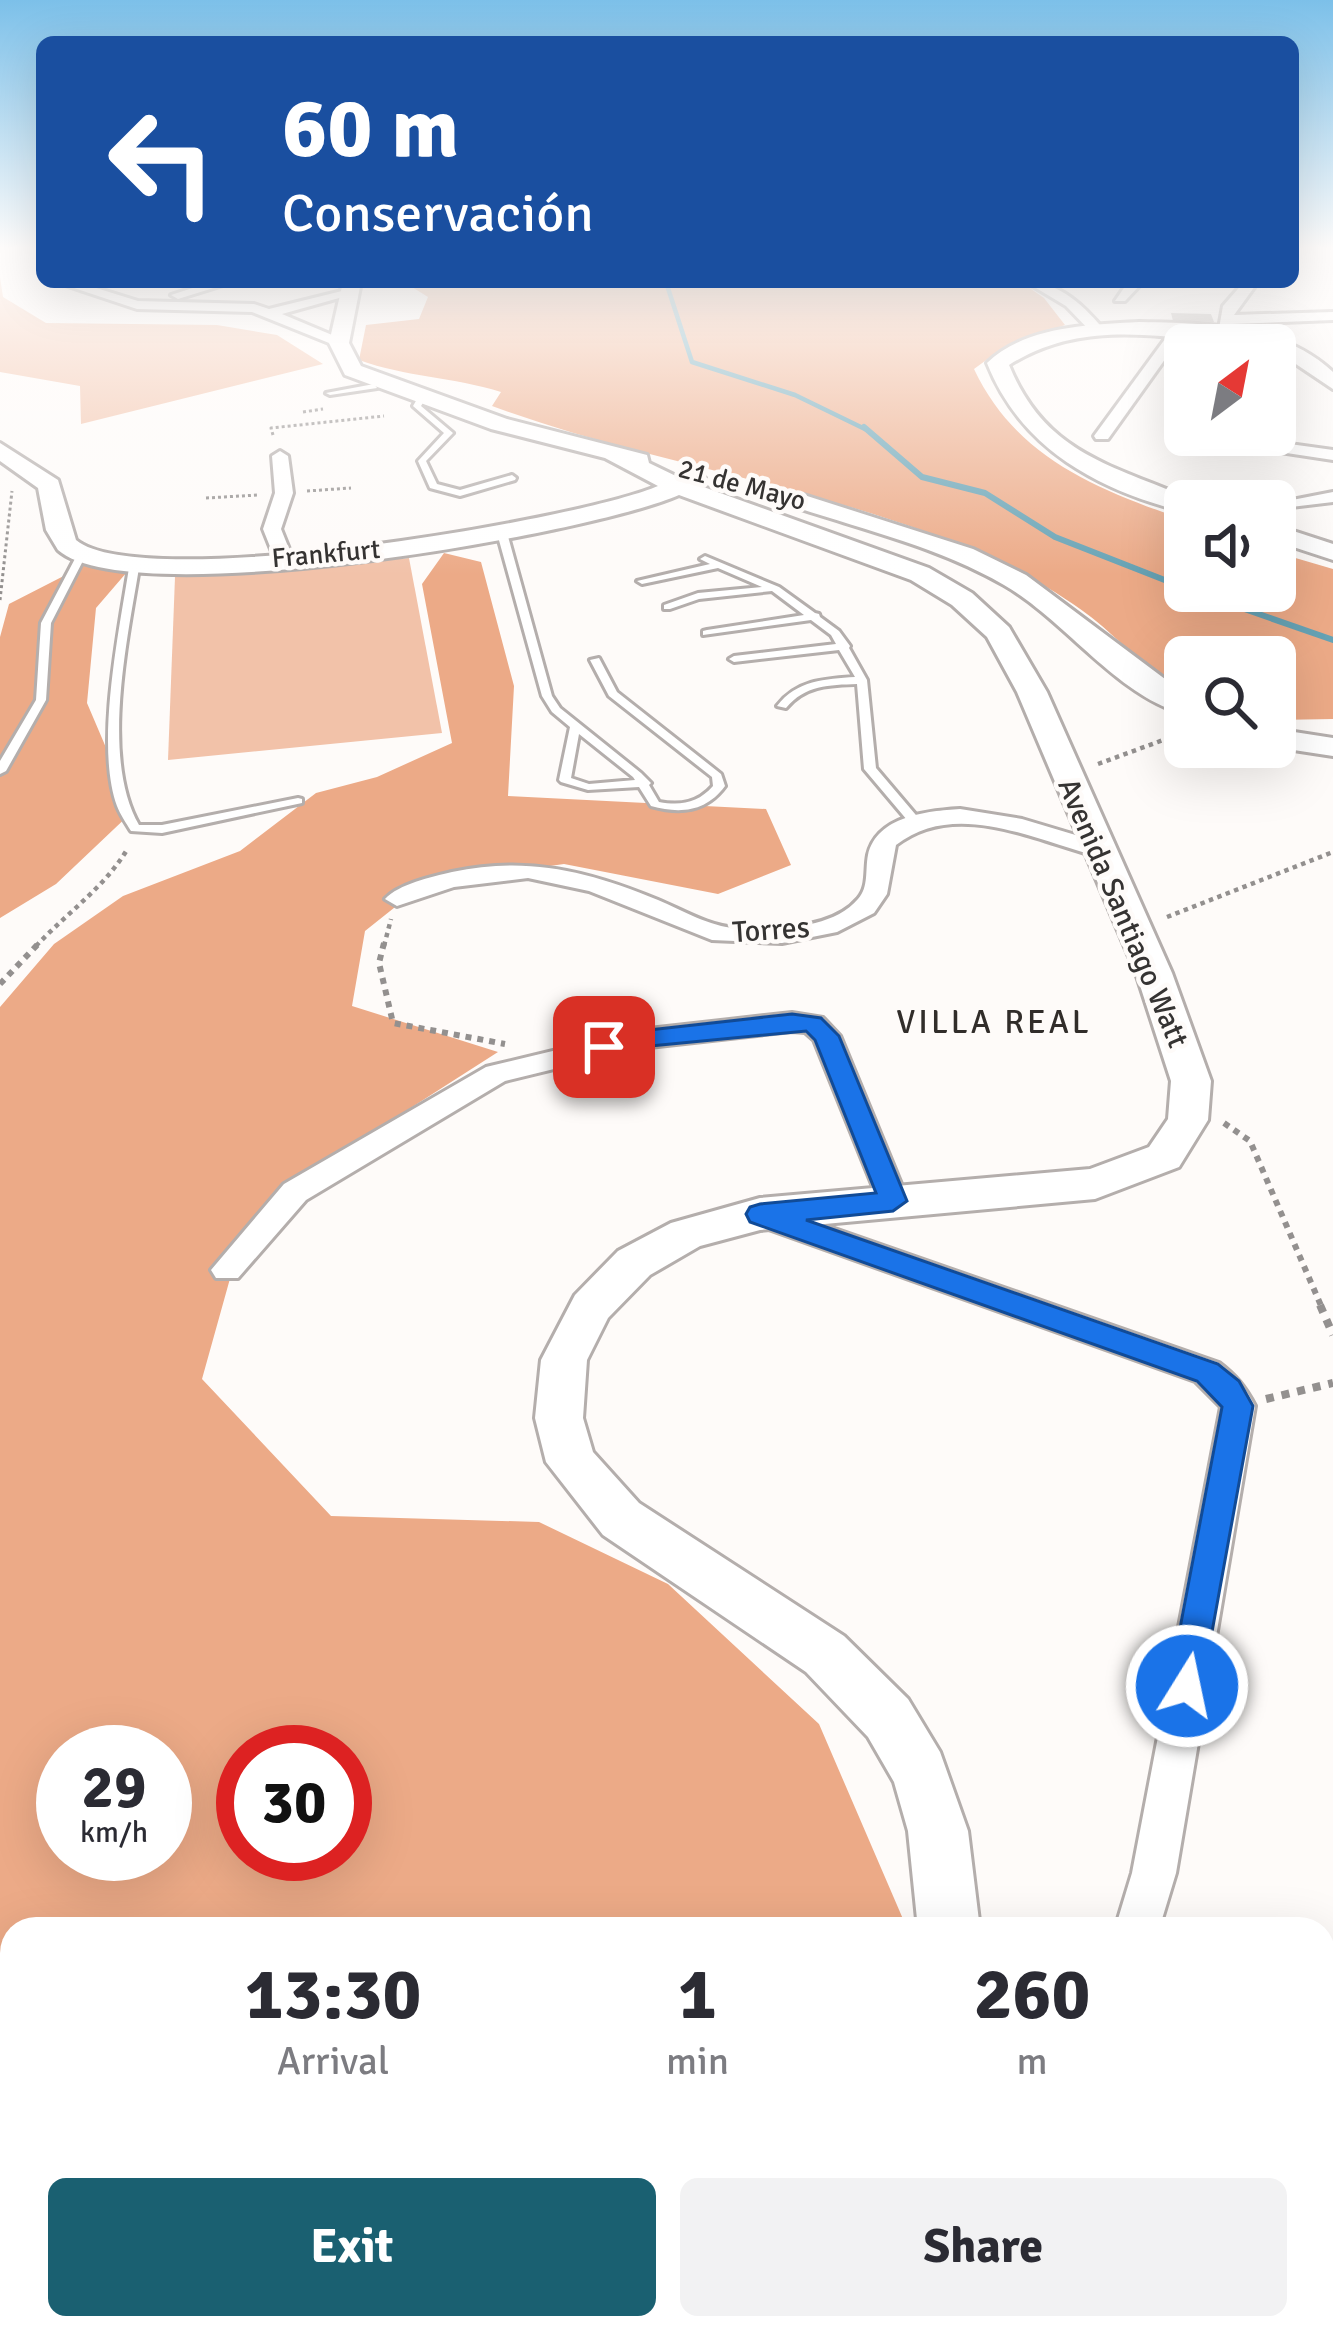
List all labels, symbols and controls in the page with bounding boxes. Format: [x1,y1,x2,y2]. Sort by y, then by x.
text: 60 m [282,77,459,181]
icon: left [84,84,240,240]
text: Conservación [282,180,594,247]
north arrow [1164,324,1296,456]
map controls [1164,324,1296,768]
street label: 21 de Mayo [675,452,809,518]
button: sound [1164,480,1296,612]
street label: Frankfurt [270,533,382,575]
button: search [1164,636,1296,768]
street label: Avenida Santiago Watt [1050,773,1196,1053]
street label: Torres [731,909,811,951]
pin [553,996,655,1098]
district label: VILLA REAL [896,1002,1092,1043]
icon: arrive [571,1014,637,1080]
position arrow [1124,1623,1250,1749]
speed limit sign: 30 [216,1725,372,1881]
text: 29 [82,1751,146,1825]
text: km/h [80,1814,148,1851]
text: 13:30 [245,1950,421,2039]
text: 1 [678,1950,717,2039]
text: 260 [974,1950,1090,2039]
text: Arrival [277,2037,389,2085]
text: min [666,2037,729,2085]
text: m [1016,2037,1048,2085]
button: Exit [48,2178,656,2316]
button: Share [680,2178,1287,2316]

